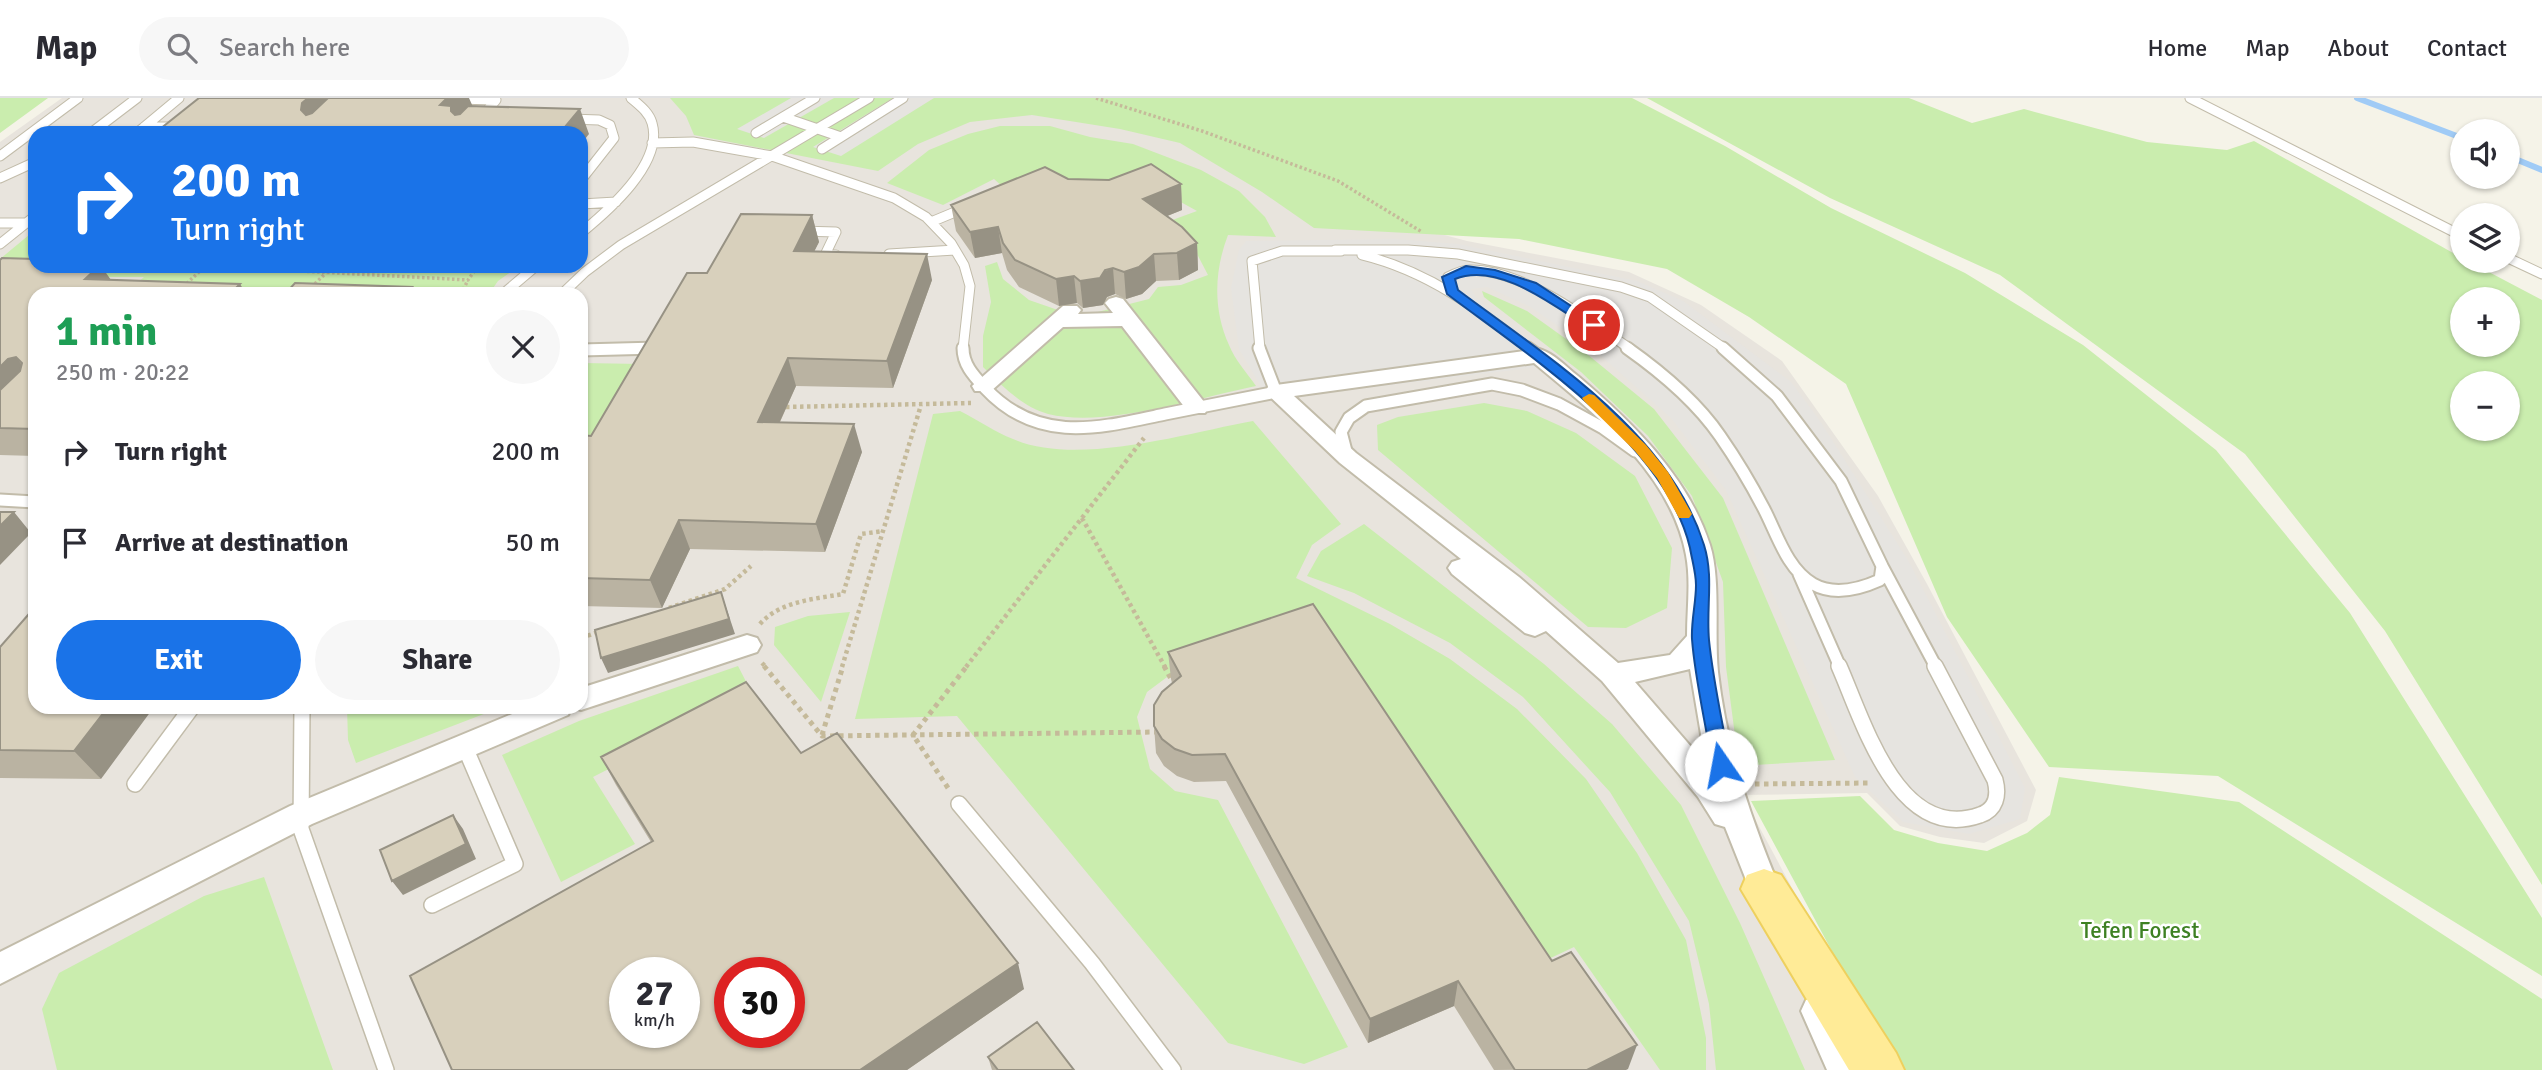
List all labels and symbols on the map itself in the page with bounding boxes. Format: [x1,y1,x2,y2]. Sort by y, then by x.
pin [1564,295,1624,355]
position arrow [1684,728,1758,802]
park label: Tefen Forest [2081,916,2199,945]
speed limit sign: 30 [714,957,805,1048]

